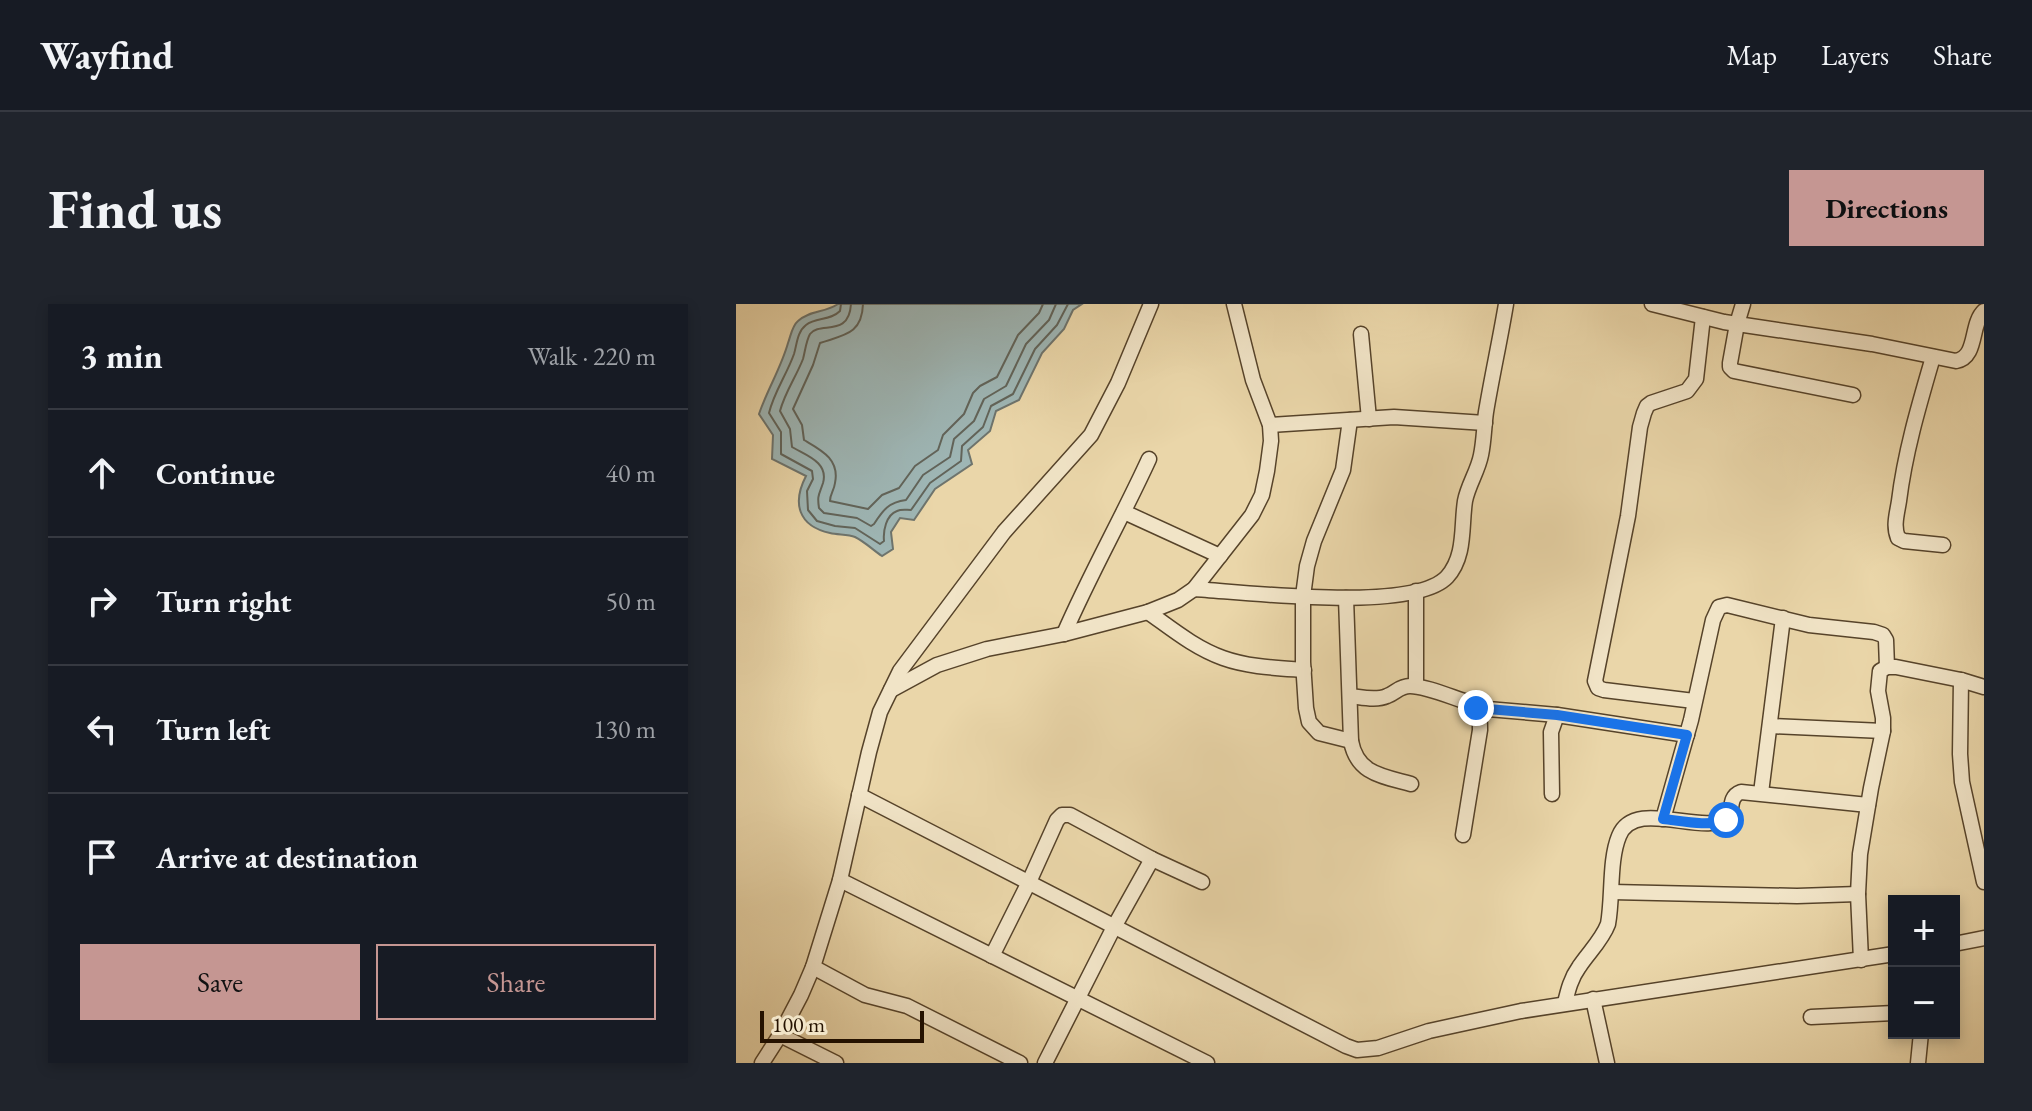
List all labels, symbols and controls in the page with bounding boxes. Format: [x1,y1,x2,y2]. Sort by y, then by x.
text: Wayfind [40,31,174,80]
text: Map [1727,37,1777,73]
text: Layers [1821,37,1889,73]
text: Share [1933,37,1992,73]
button: Directions [1789,170,1984,246]
text: Find us [48,172,222,245]
text: 3 min [80,334,163,378]
text: Walk · 220 m [528,339,656,373]
icon: ahead [80,451,124,495]
text: Continue [156,454,275,493]
text: 40 m [606,456,656,490]
icon: right [80,579,124,623]
text: Turn right [156,582,292,621]
text: 50 m [606,584,656,618]
route end [1458,690,1494,726]
icon: left [80,707,124,751]
text: Turn left [156,710,270,749]
text: 130 m [593,712,656,746]
route start [1708,802,1744,838]
icon: arrive [80,835,124,879]
text: Arrive at destination [156,838,418,877]
map controls [1888,895,1960,1039]
button: + [1888,895,1960,967]
button: Save [80,944,360,1020]
button: Share [376,944,656,1020]
button: − [1888,967,1960,1039]
scale bar [760,1007,924,1043]
text: 100 m [772,1010,825,1039]

